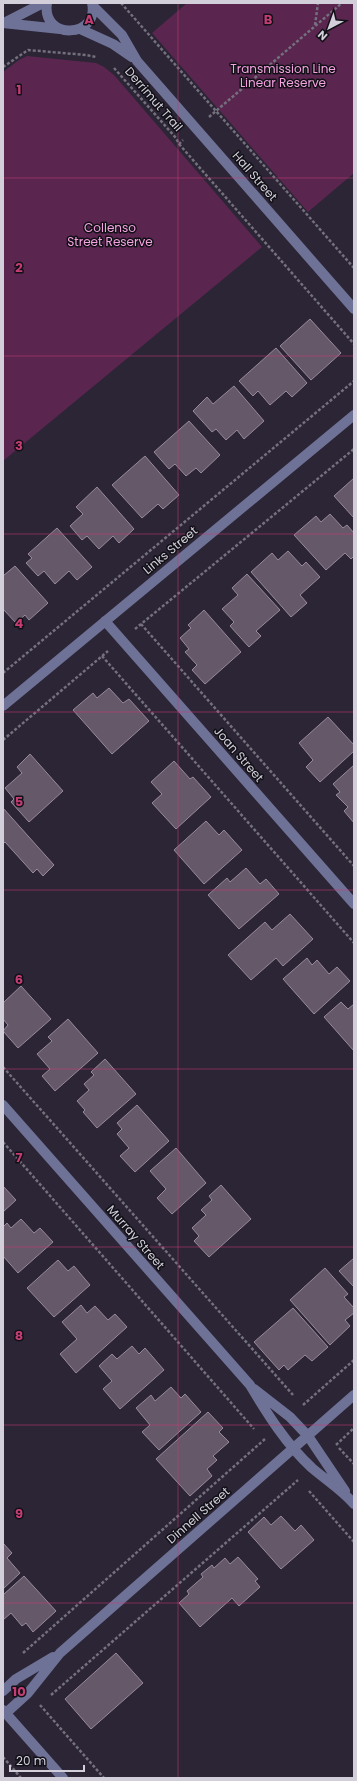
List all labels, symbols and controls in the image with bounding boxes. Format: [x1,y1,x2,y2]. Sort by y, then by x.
north arrow [309,8,349,48]
text: A [84,10,94,29]
text: B [264,10,273,29]
text: N [314,27,331,44]
park label: Transmission Line Linear Reserve [230,60,336,91]
street label: Derrimut Trail [121,63,187,135]
text: 1 [17,80,21,99]
street label: Hall Street [229,148,281,204]
park label: Collenso Street Reserve [67,219,153,250]
text: 2 [15,258,23,277]
text: 3 [15,436,23,455]
street label: Links Street [139,522,201,578]
text: 4 [15,614,24,633]
street label: Joan Street [210,723,268,785]
text: 5 [15,792,23,811]
text: 6 [15,970,23,989]
text: 7 [16,1148,23,1167]
street label: Murray Street [103,1201,169,1273]
text: 8 [15,1326,23,1345]
street label: Dinnell Street [163,1483,233,1547]
text: 9 [15,1504,23,1523]
text: 10 [12,1682,26,1701]
scale bar [10,1747,84,1773]
text: 20 m [16,1752,46,1769]

